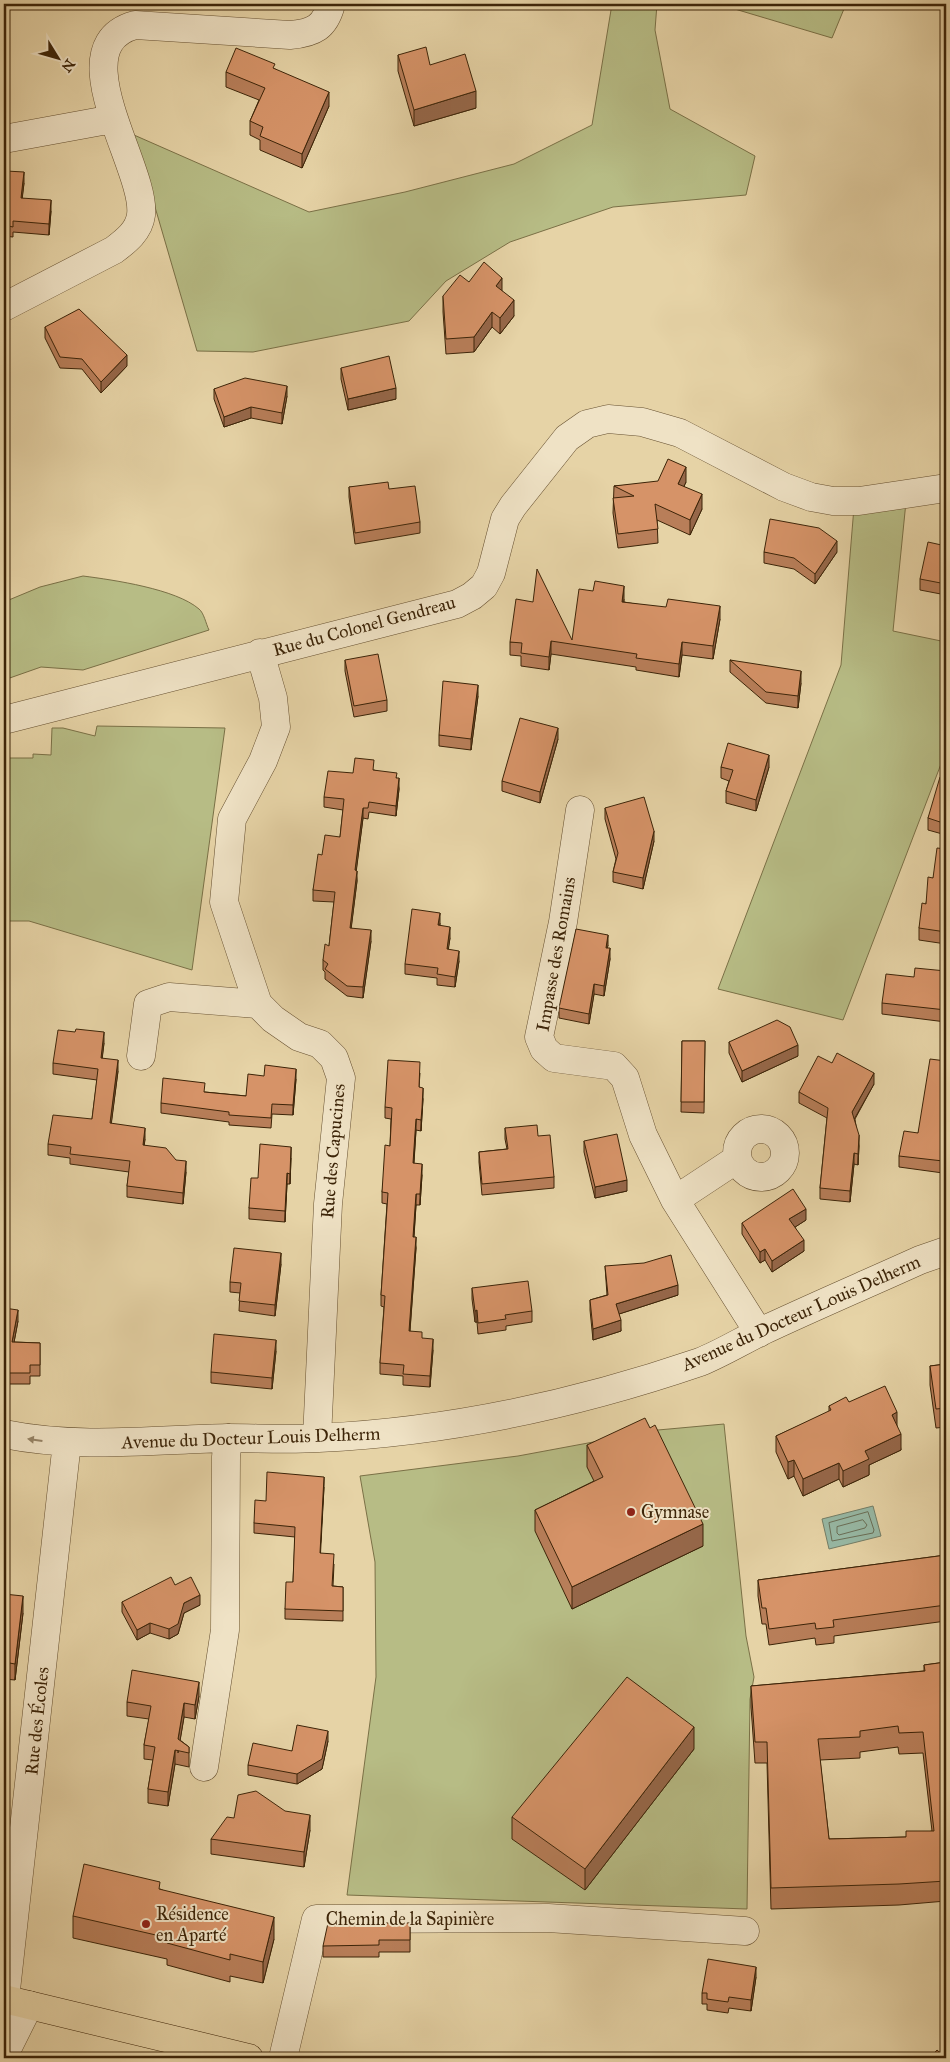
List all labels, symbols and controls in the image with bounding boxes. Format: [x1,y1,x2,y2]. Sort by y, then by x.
north arrow [32,32,82,82]
text: N [58,56,78,75]
street label: Rue du Colonel Gendreau [270,591,458,661]
street label: Impasse des Romains [532,875,580,1033]
street label: Rue des Capucines [316,1083,350,1219]
street label: Avenue du Docteur Louis Delherm [677,1250,924,1376]
street label: Avenue du Docteur Louis Delherm [120,1422,381,1454]
one-way arrow [27,1436,43,1444]
place label: Gymnase [641,1501,709,1523]
marker: Gymnase [625,1506,637,1518]
street label: Rue des Écoles [18,1665,54,1776]
place label: Résidence en Aparté [156,1903,229,1946]
street label: Chemin de la Sapinière [326,1908,494,1930]
marker: Résidence en Aparté [140,1918,152,1930]

